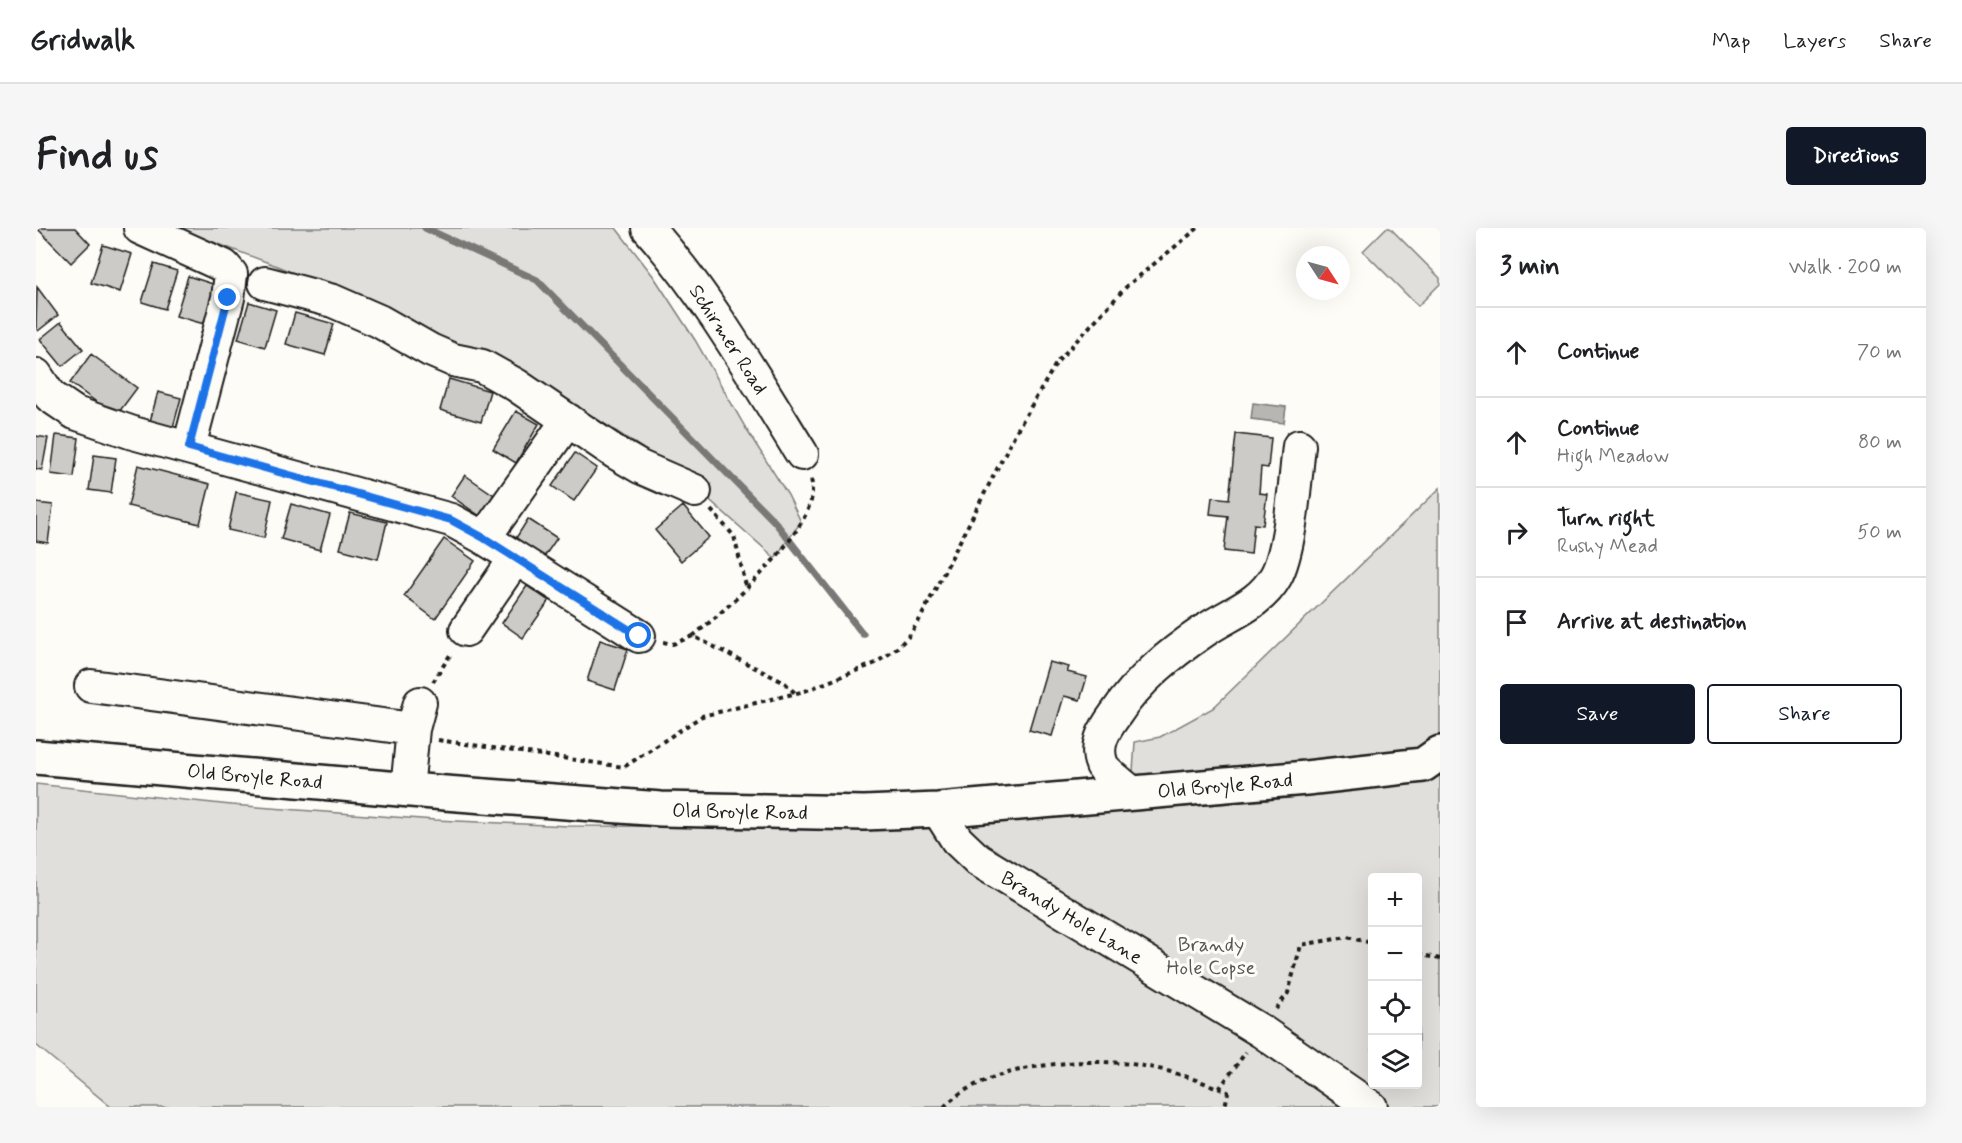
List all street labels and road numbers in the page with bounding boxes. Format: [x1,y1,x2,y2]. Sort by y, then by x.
street label: Schirmer Road [682,280,773,400]
street label: Old Broyle Road [186,758,324,797]
street label: Old Broyle Road [1156,767,1294,806]
street label: Old Broyle Road [672,798,808,827]
street label: Brandy Hole Lane [995,865,1147,971]

